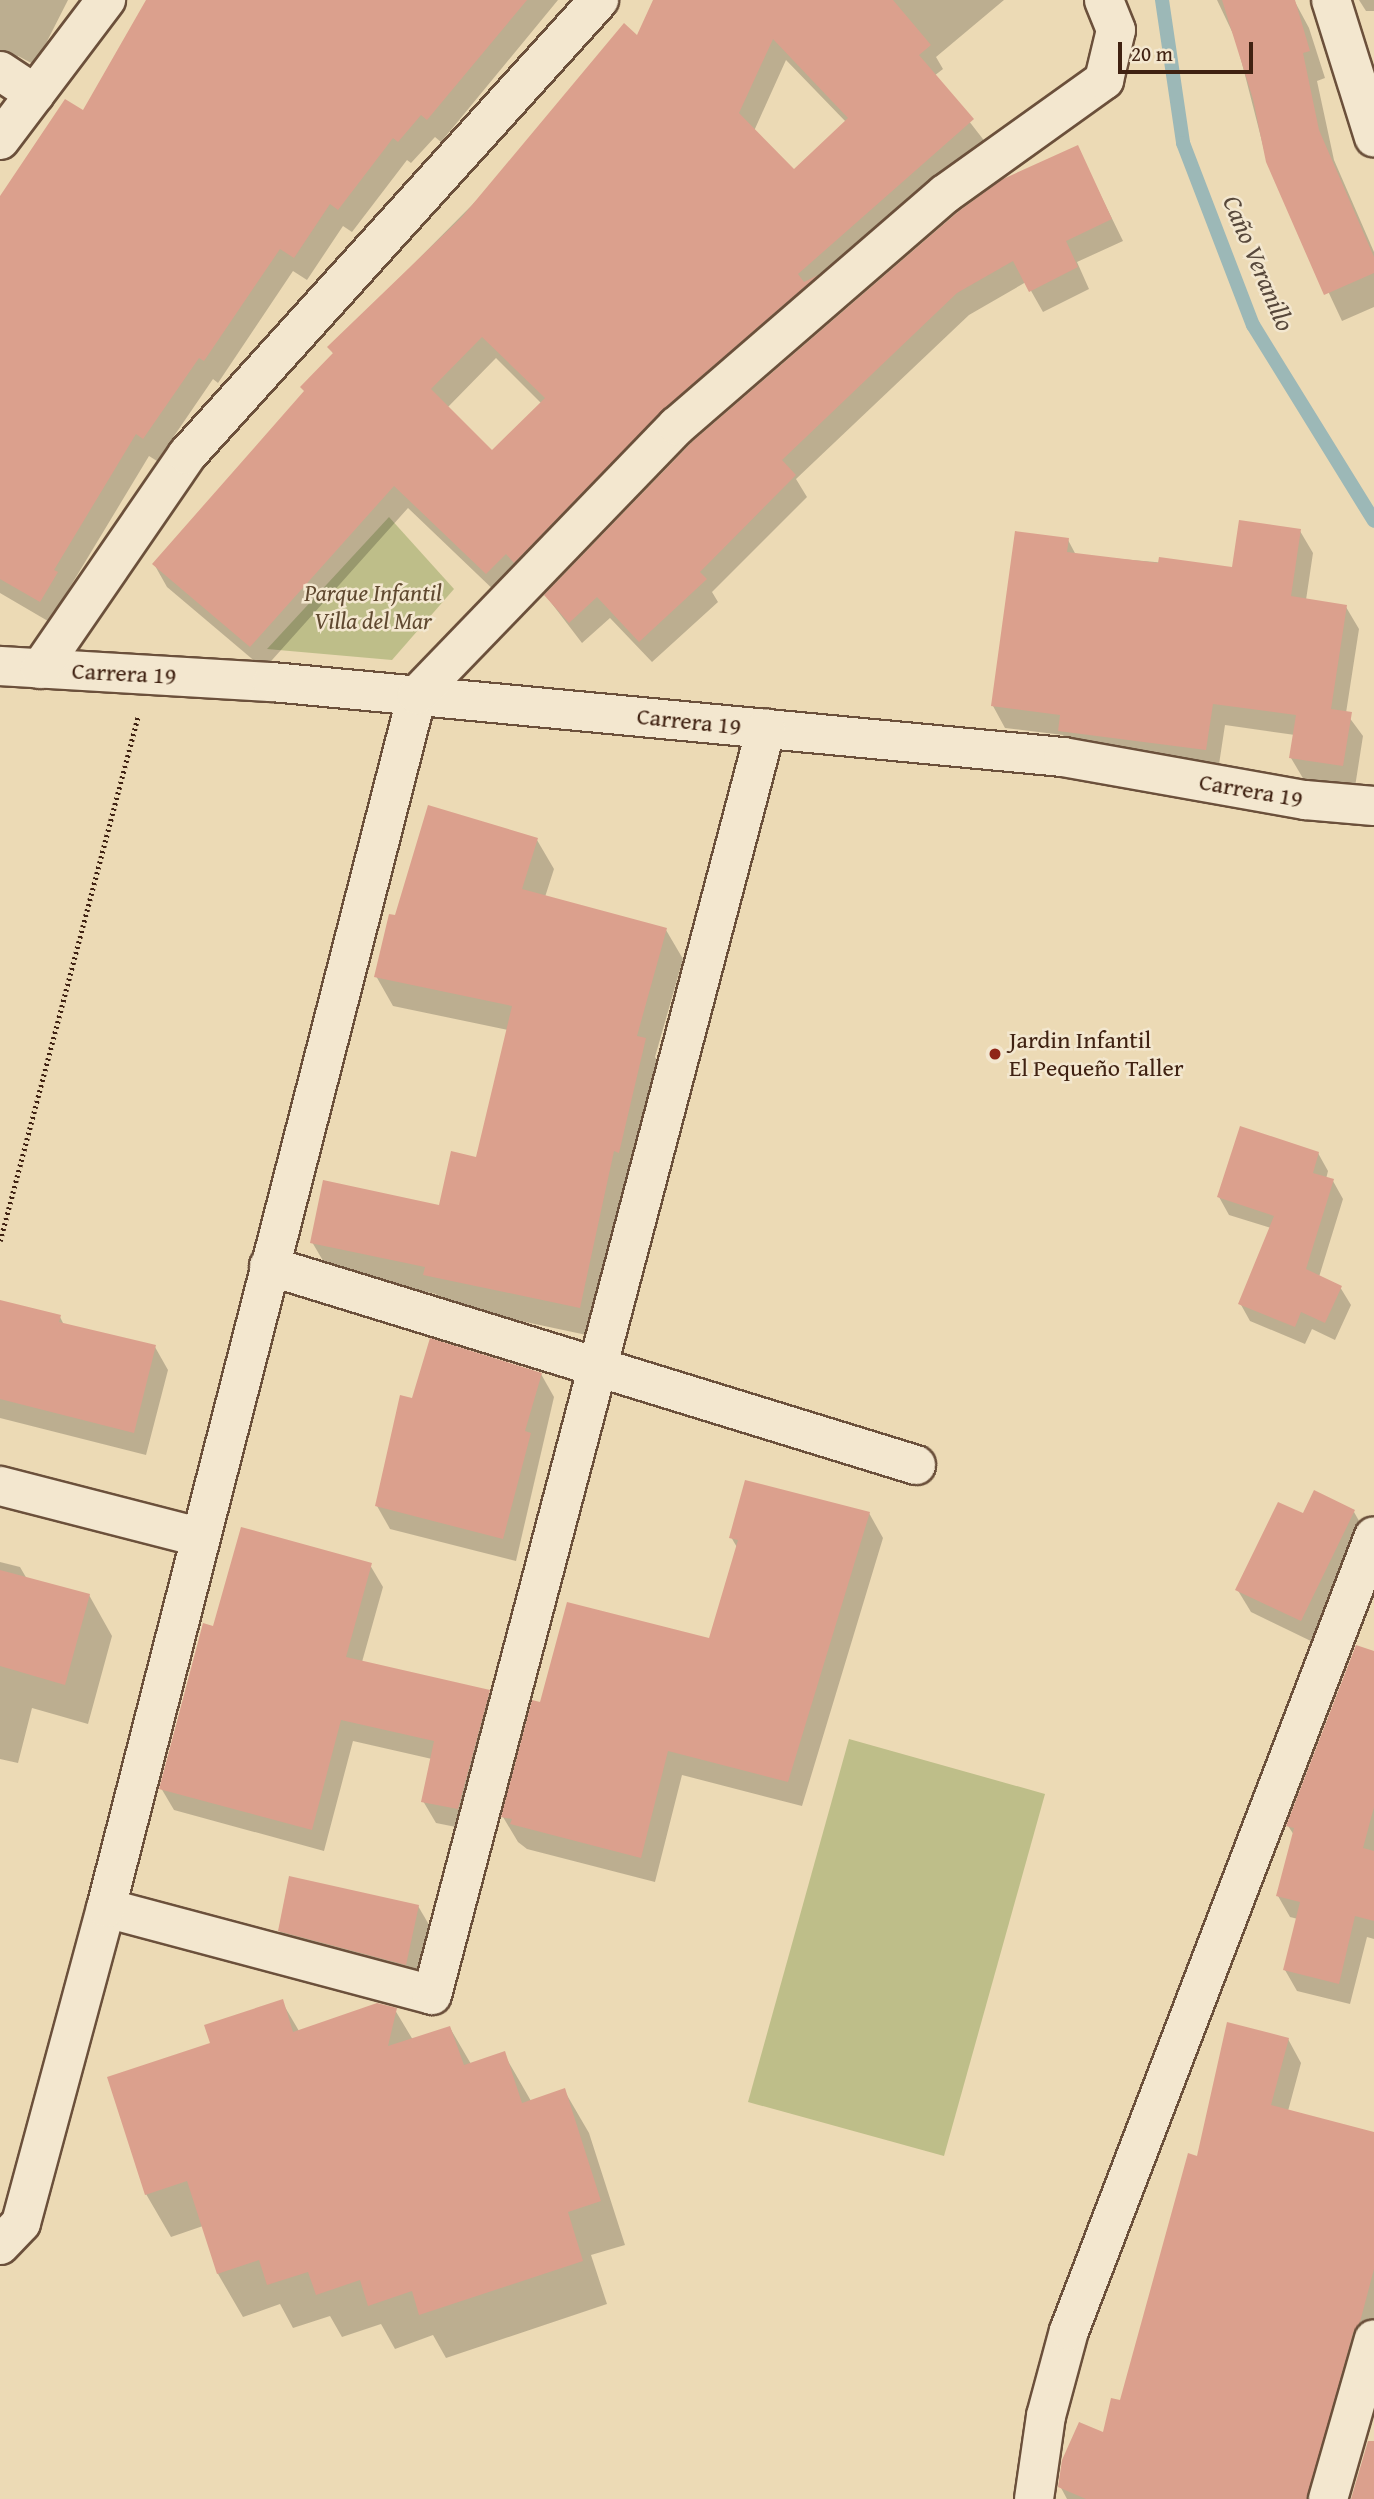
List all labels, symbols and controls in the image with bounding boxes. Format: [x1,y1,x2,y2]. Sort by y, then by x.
scale bar [1122,28,1257,72]
text: 20 m [1131,38,1173,69]
water label: Caño Veranillo [1217,191,1301,335]
park label: Parque Infantil Villa del Mar [304,579,442,635]
street label: Carrera 19 [71,656,177,690]
street label: Carrera 19 [636,701,742,741]
street label: Carrera 19 [1197,767,1305,813]
place label: Jardin Infantil El Pequeño Taller [1009,1026,1184,1082]
marker: Jardin Infantil El Pequeño Taller [987,1046,1003,1062]

